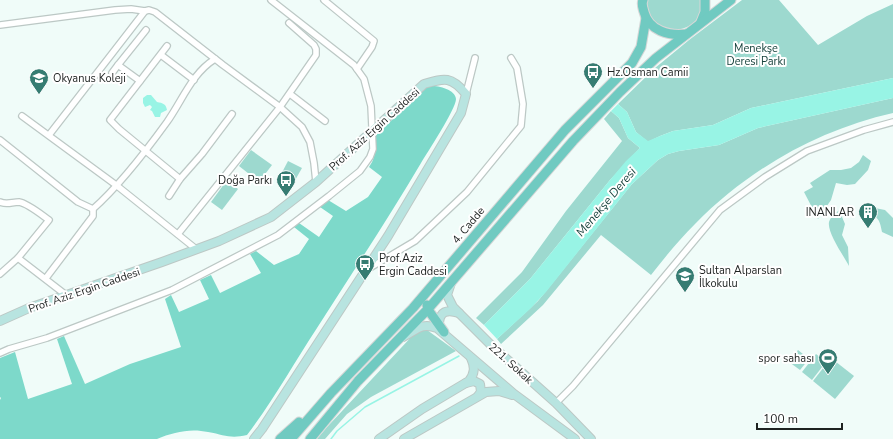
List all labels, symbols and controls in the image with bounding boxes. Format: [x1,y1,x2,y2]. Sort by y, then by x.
park label: Menekşe Deresi Parkı [727,41,785,69]
bus stop icon: Hz.Osman Camii [582,61,604,89]
place label: Hz.Osman Camii [607,65,688,80]
school or university icon: Okyanus Koleji [28,67,50,95]
place label: Okyanus Koleji [53,71,126,86]
street label: Prof. Aziz Ergin Caddesi [326,85,423,174]
water label: Menekşe Deresi [572,164,640,240]
bus stop icon: Doğa Parkı [275,169,297,197]
place label: Doğa Parkı [218,173,272,188]
building icon: INANLAR [857,201,879,229]
street label: 4. Cadde [449,204,488,247]
place label: INANLAR [806,205,855,220]
place label: Prof.Aziz Ergin Caddesi [379,251,447,279]
bus stop icon: Prof.Aziz Ergin Caddesi [354,253,376,281]
place label: Sultan Alparslan İlkokulu [699,263,782,291]
street label: Prof. Aziz Ergin Caddesi [26,264,142,317]
school or university icon: Sultan Alparslan İlkokulu [674,265,696,293]
street label: 221. Sokak [485,339,536,388]
sports icon: spor sahası [817,347,839,375]
place label: spor sahası [758,351,814,366]
scale bar [757,405,842,431]
text: 100 m [763,411,798,427]

